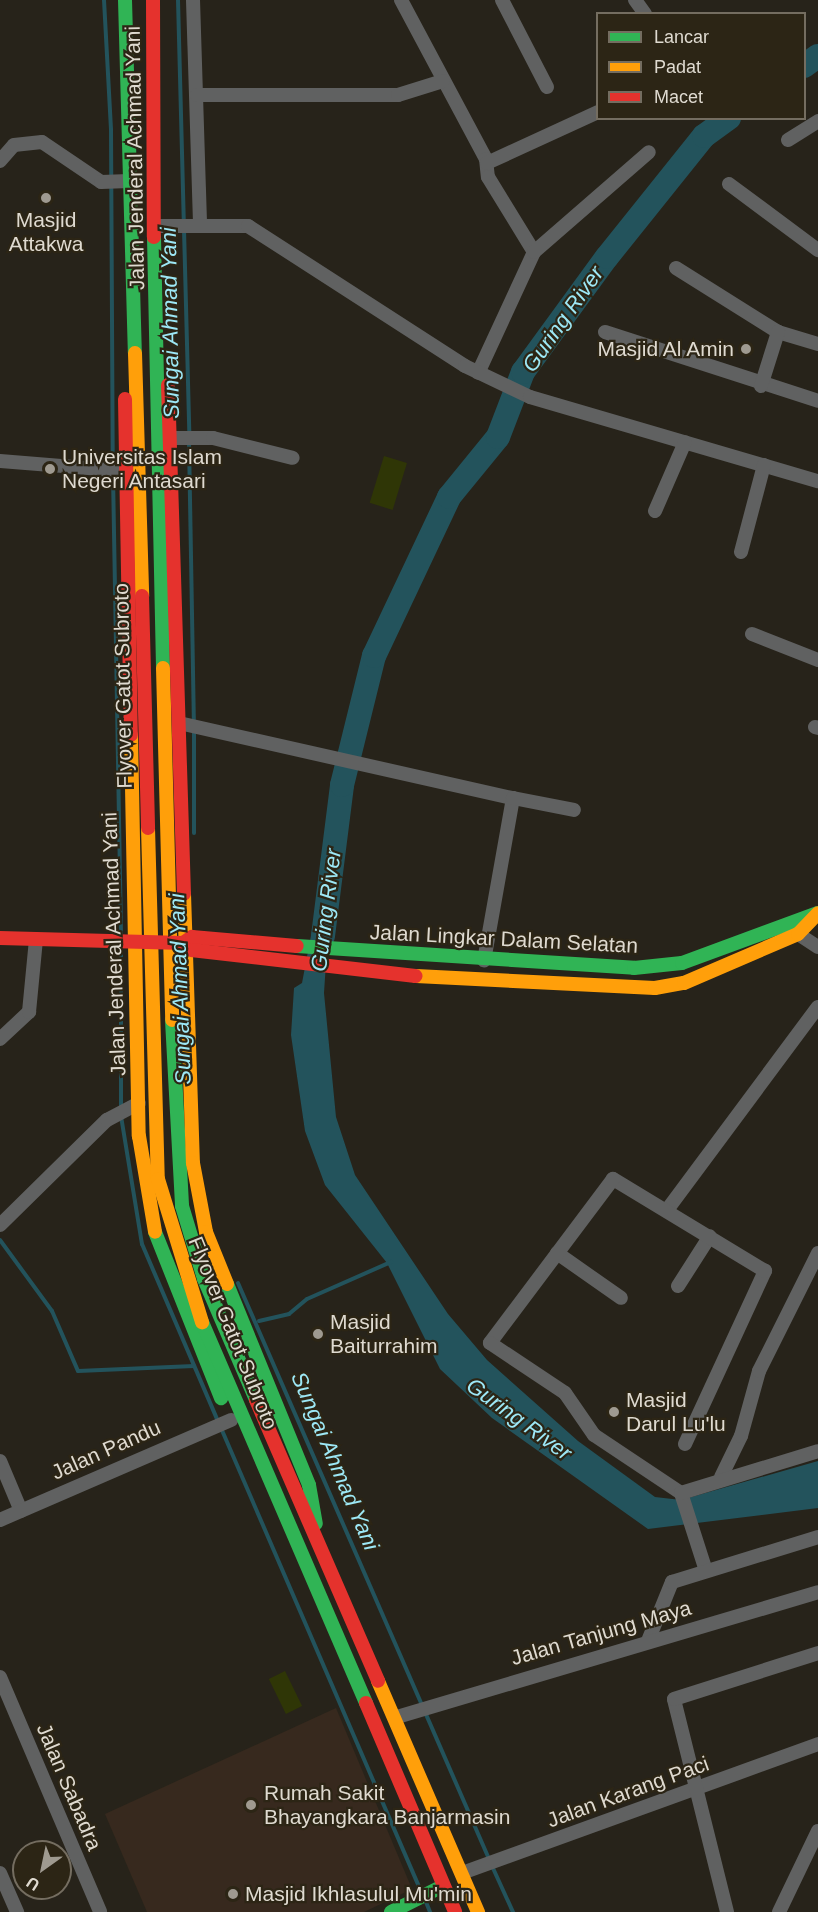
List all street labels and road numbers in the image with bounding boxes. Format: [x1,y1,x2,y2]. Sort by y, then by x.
street label: Jalan Jenderal Achmad Yani [120,25,150,291]
street label: Flyover Gatot Subroto [109,583,137,789]
street label: Jalan Jenderal Achmad Yani [97,811,131,1077]
street label: Jalan Lingkar Dalam Selatan [369,919,639,959]
street label: Flyover Gatot Subroto [183,1233,283,1433]
street label: Jalan Pandu [48,1415,164,1485]
street label: Jalan Tanjung Maya [508,1595,694,1671]
street label: Jalan Sabadra [31,1720,107,1854]
street label: Jalan Karang Paci [544,1751,712,1833]

